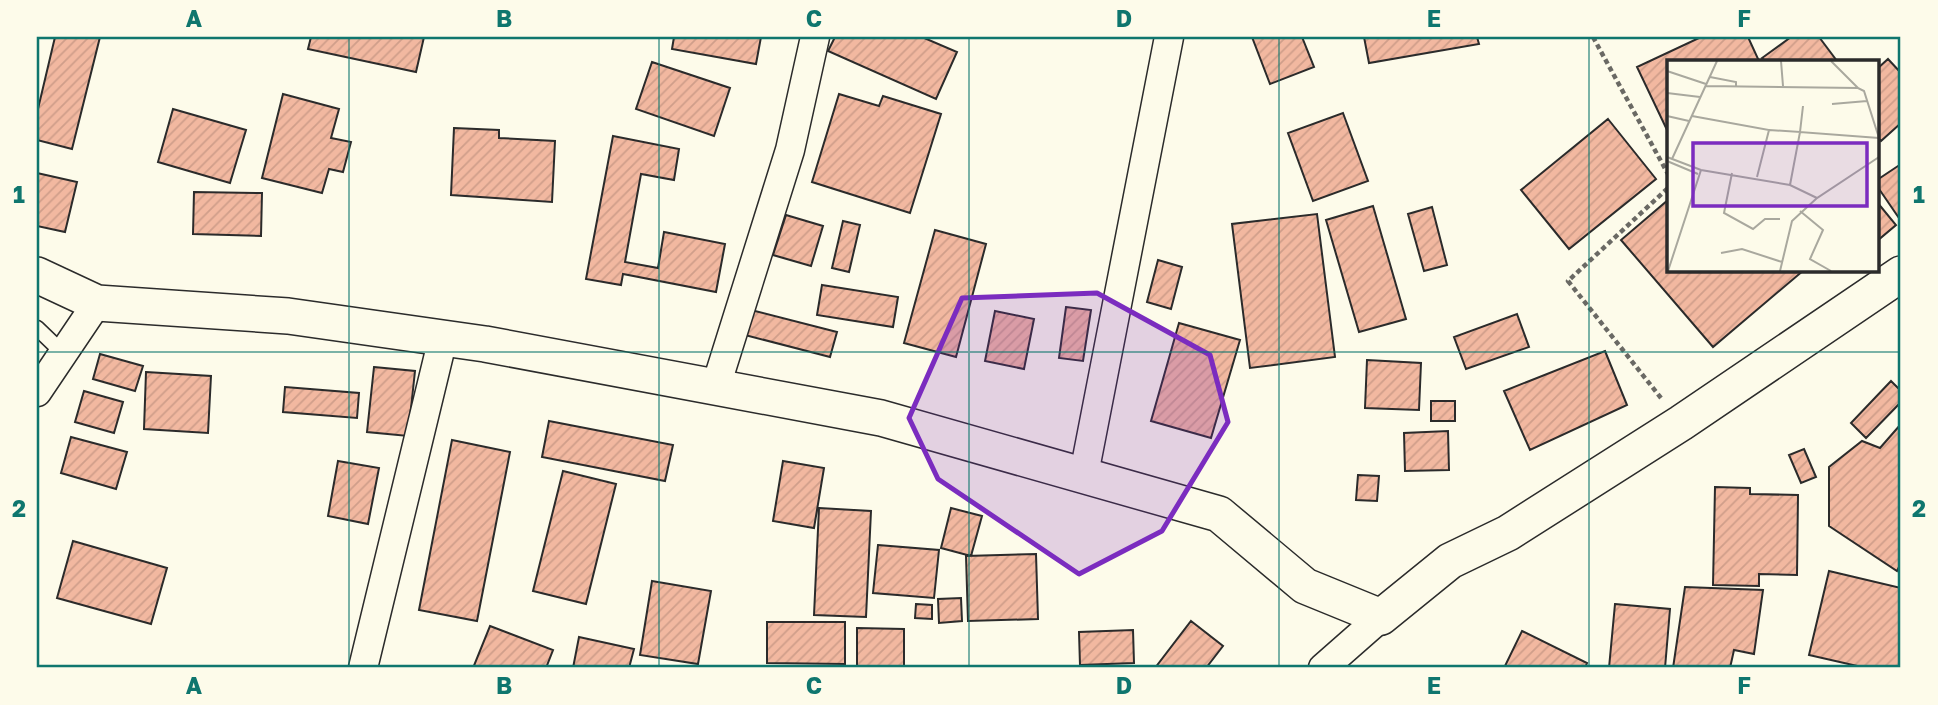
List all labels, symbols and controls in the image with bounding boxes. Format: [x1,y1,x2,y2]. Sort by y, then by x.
text: A [186,4,203,32]
text: B [496,4,512,32]
text: C [806,4,822,32]
text: D [1116,4,1132,32]
text: E [1427,4,1441,32]
text: F [1737,4,1751,32]
inset map [1667,60,1878,271]
text: 1 [13,180,25,208]
text: 1 [1913,180,1925,208]
text: 2 [12,494,26,522]
text: 2 [1912,494,1926,522]
text: A [186,671,203,699]
text: B [496,671,512,699]
text: C [806,671,822,699]
text: D [1116,671,1132,699]
text: E [1427,671,1441,699]
text: F [1737,671,1751,699]

